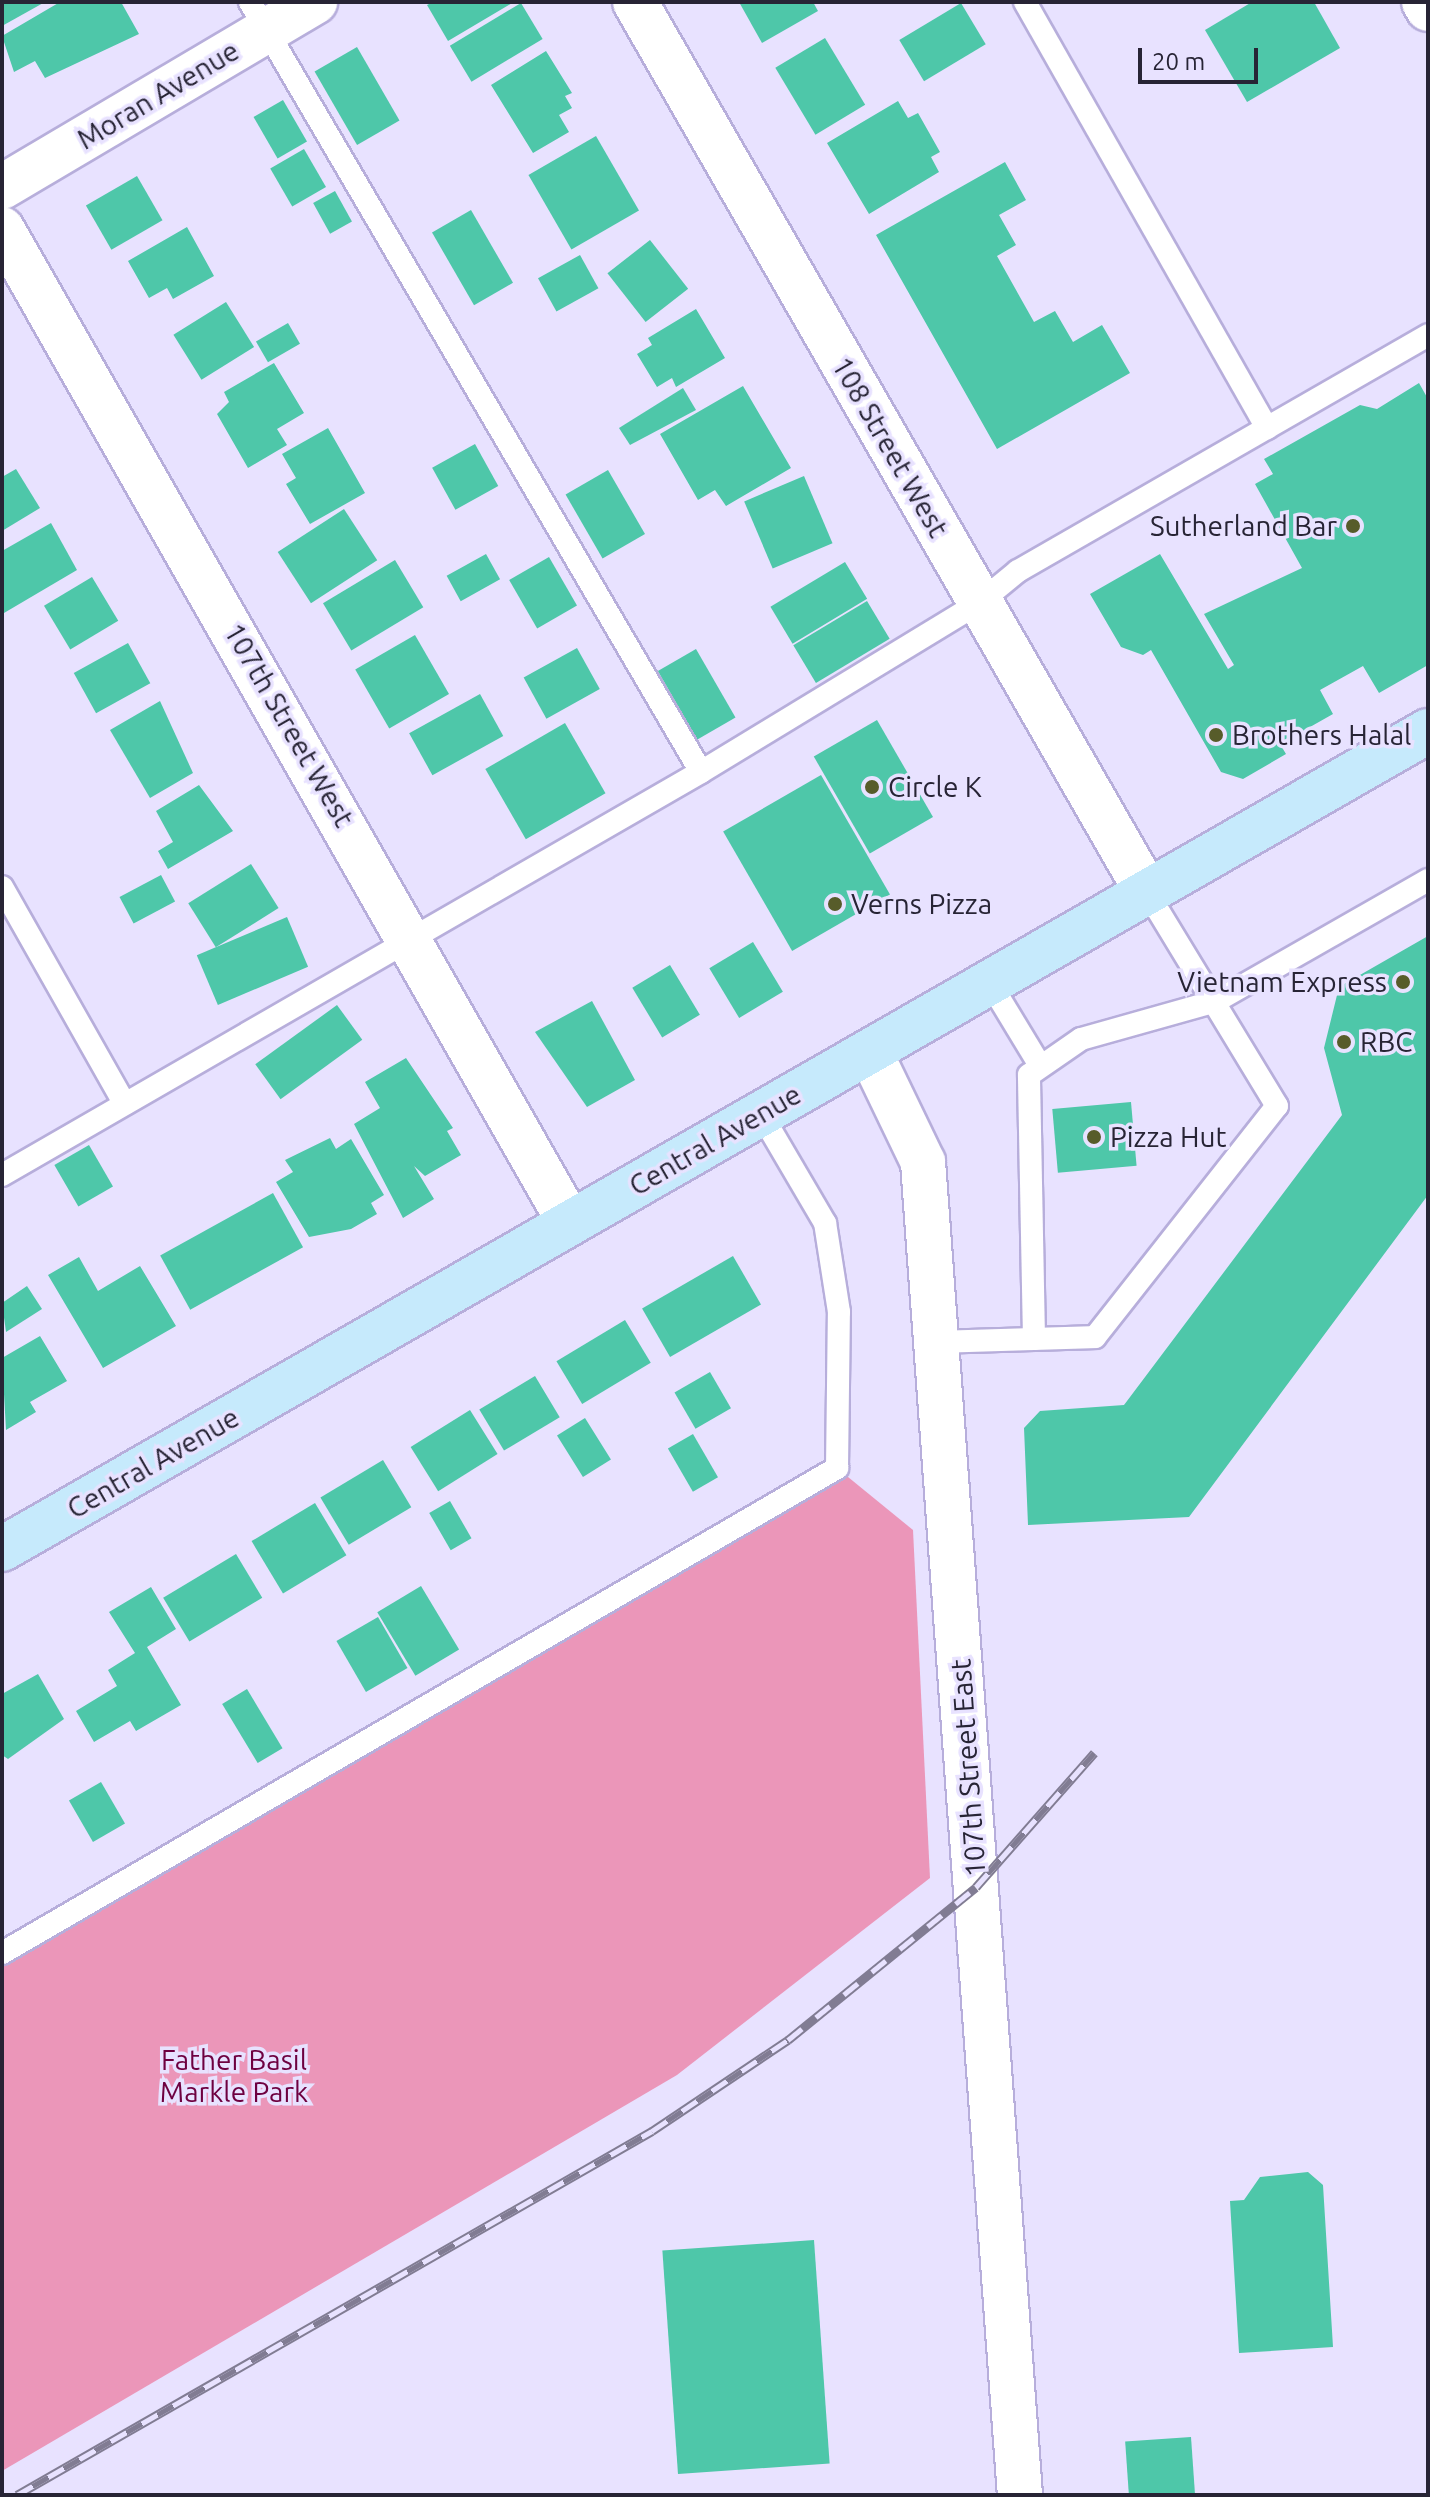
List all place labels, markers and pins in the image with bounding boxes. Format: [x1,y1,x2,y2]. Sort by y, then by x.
place label: Sutherland Bar [1150,509,1337,543]
marker: Sutherland Bar [1344,517,1362,535]
place label: Brothers Halal [1232,718,1411,752]
marker: Brothers Halal [1207,726,1225,744]
place label: Circle K [888,770,982,804]
marker: Circle K [863,778,881,796]
place label: Verns Pizza [851,887,992,921]
marker: Verns Pizza [826,895,844,913]
place label: Vietnam Express [1177,965,1387,999]
marker: Vietnam Express [1394,973,1412,991]
place label: RBC [1360,1025,1412,1059]
marker: RBC [1335,1033,1353,1051]
place label: Pizza Hut [1110,1120,1227,1154]
marker: Pizza Hut [1085,1128,1103,1146]

